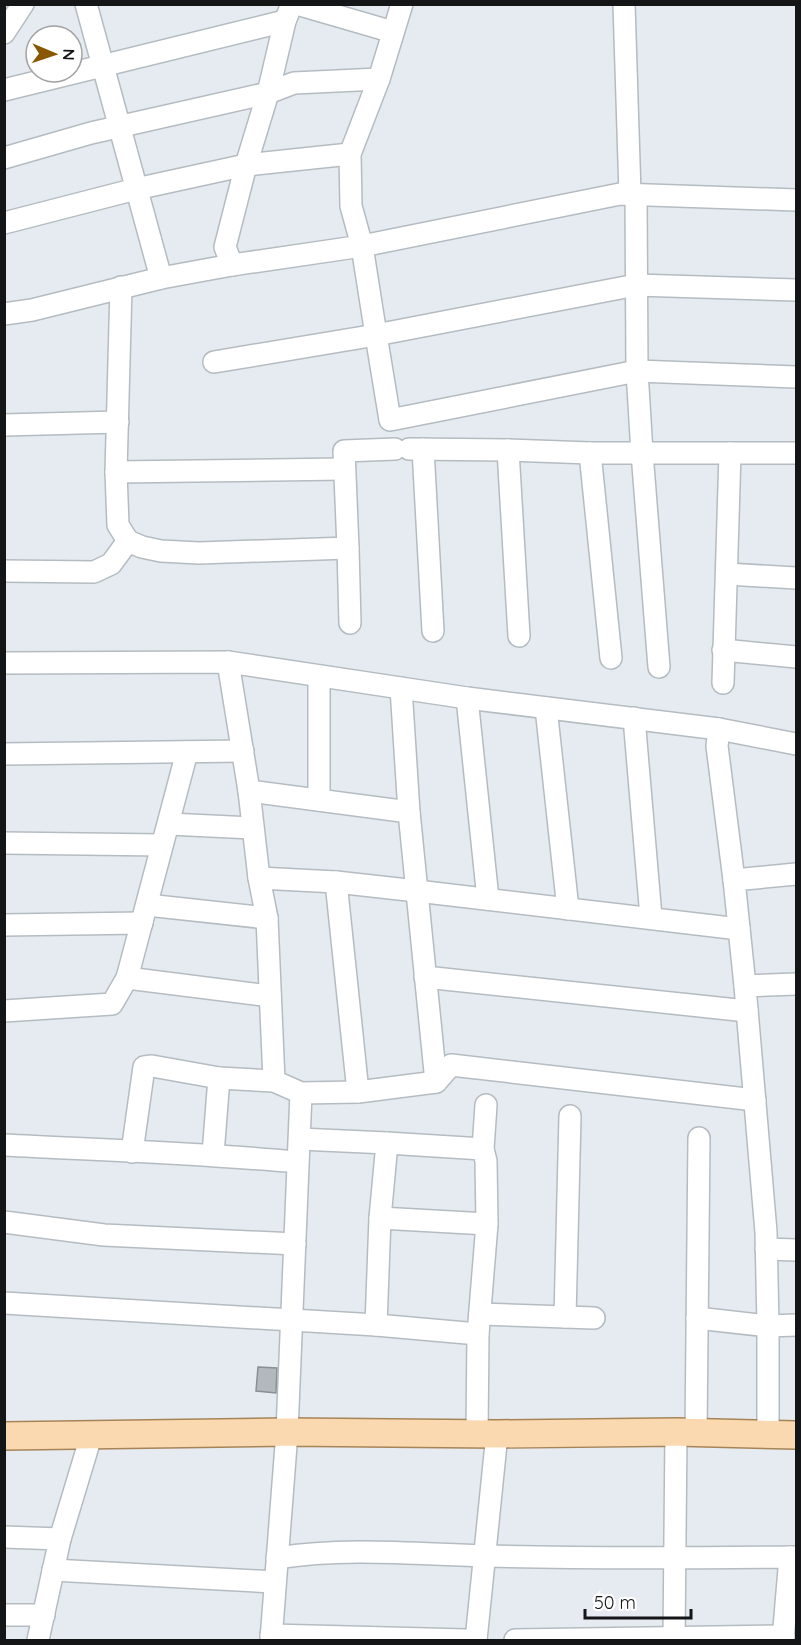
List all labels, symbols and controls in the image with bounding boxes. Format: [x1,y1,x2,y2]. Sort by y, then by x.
north arrow [24,24,84,84]
text: N [59,48,79,61]
scale bar [585,1582,692,1620]
text: 50 m [594,1591,636,1614]

